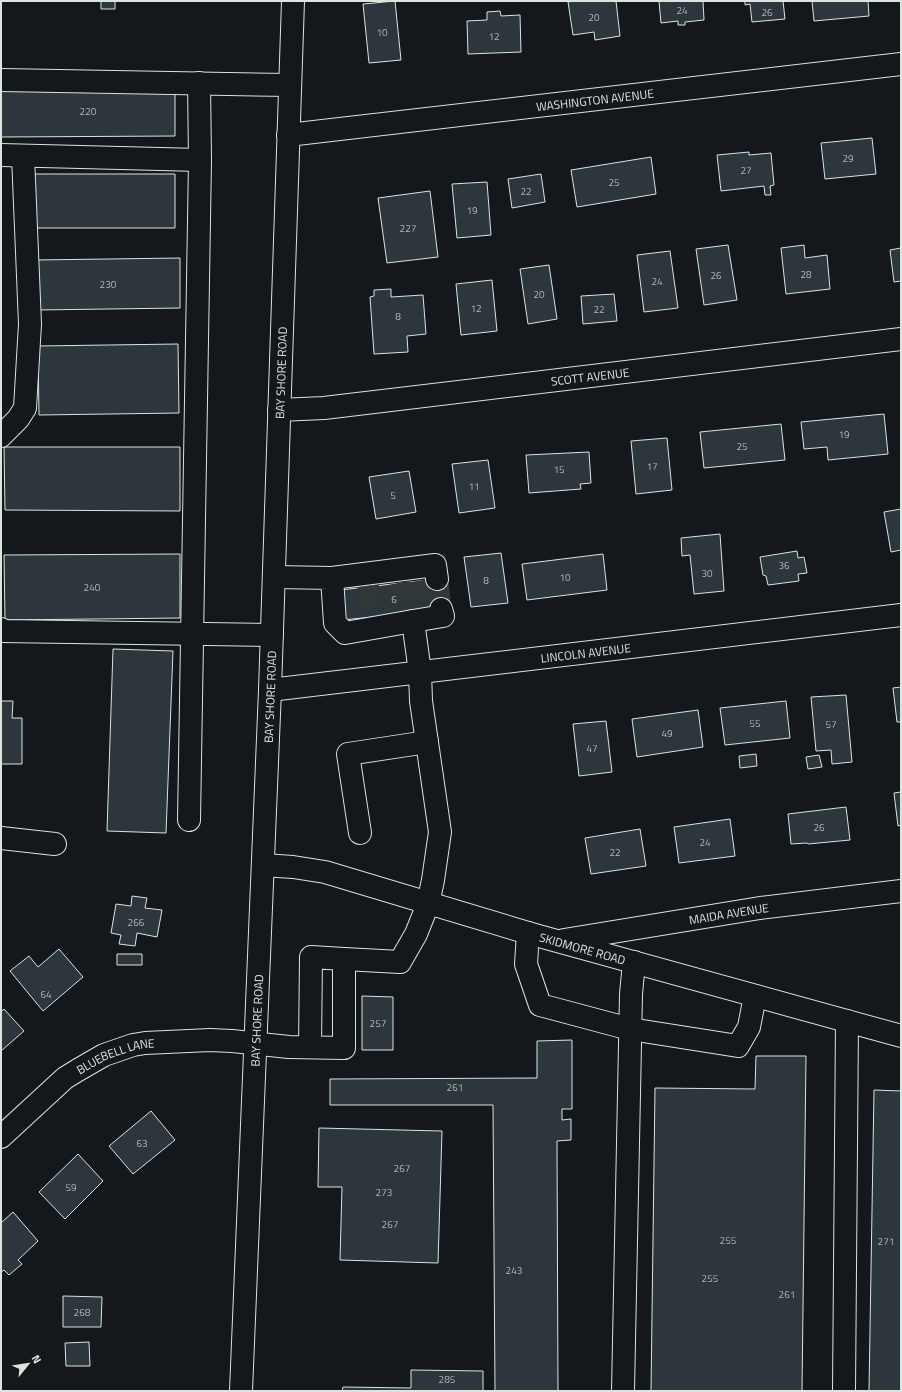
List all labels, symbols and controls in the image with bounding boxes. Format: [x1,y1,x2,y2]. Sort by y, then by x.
house number: 24 [676,3,688,18]
house number: 26 [761,5,773,20]
house number: 20 [588,10,600,25]
house number: 10 [376,25,388,40]
house number: 12 [488,29,500,44]
street label: WASHINGTON AVENUE [535,83,655,116]
house number: 220 [80,104,97,119]
house number: 29 [842,151,854,166]
house number: 27 [740,163,752,178]
house number: 25 [608,175,620,190]
house number: 22 [520,184,532,199]
house number: 19 [466,203,478,218]
house number: 227 [400,221,416,236]
house number: 28 [800,267,812,282]
house number: 26 [710,268,722,283]
house number: 24 [651,274,663,289]
house number: 230 [100,277,117,292]
house number: 20 [533,287,545,302]
house number: 12 [470,301,482,316]
house number: 22 [593,302,605,317]
house number: 8 [395,309,401,324]
street label: BAY SHORE ROAD [270,326,292,419]
street label: SCOTT AVENUE [550,362,631,390]
house number: 19 [838,427,850,442]
house number: 25 [736,439,748,454]
house number: 17 [646,459,658,474]
house number: 15 [553,462,565,477]
house number: 11 [468,479,480,494]
house number: 5 [390,488,396,503]
house number: 36 [778,558,790,573]
house number: 30 [701,566,713,581]
house number: 10 [559,570,571,585]
house number: 8 [483,573,489,588]
house number: 240 [84,580,101,595]
house number: 6 [391,592,397,607]
street label: LINCOLN AVENUE [540,638,632,667]
street label: BAY SHORE ROAD [258,650,281,743]
house number: 55 [749,716,761,731]
house number: 57 [825,717,837,732]
house number: 49 [661,726,673,741]
house number: 47 [586,741,598,756]
house number: 26 [813,820,825,835]
house number: 24 [699,835,711,850]
house number: 22 [609,845,621,860]
street label: MAIDA AVENUE [688,897,770,929]
house number: 266 [128,915,145,930]
street label: SKIDMORE ROAD [537,927,628,969]
street label: BAY SHORE ROAD [245,974,268,1067]
house number: 64 [40,987,52,1002]
house number: 257 [370,1016,386,1031]
street label: BLUEBELL LANE [72,1033,155,1079]
house number: 261 [447,1080,463,1095]
house number: 63 [136,1136,148,1151]
house number: 267 [394,1161,410,1176]
house number: 59 [65,1180,77,1195]
house number: 273 [376,1185,392,1200]
house number: 267 [382,1217,398,1232]
house number: 255 [720,1233,737,1248]
house number: 271 [878,1234,894,1249]
house number: 243 [506,1263,522,1278]
house number: 255 [702,1271,719,1286]
house number: 261 [779,1287,795,1302]
house number: 268 [74,1305,91,1320]
north arrow [8,1344,48,1384]
text: N [28,1352,45,1366]
house number: 285 [439,1372,456,1387]

